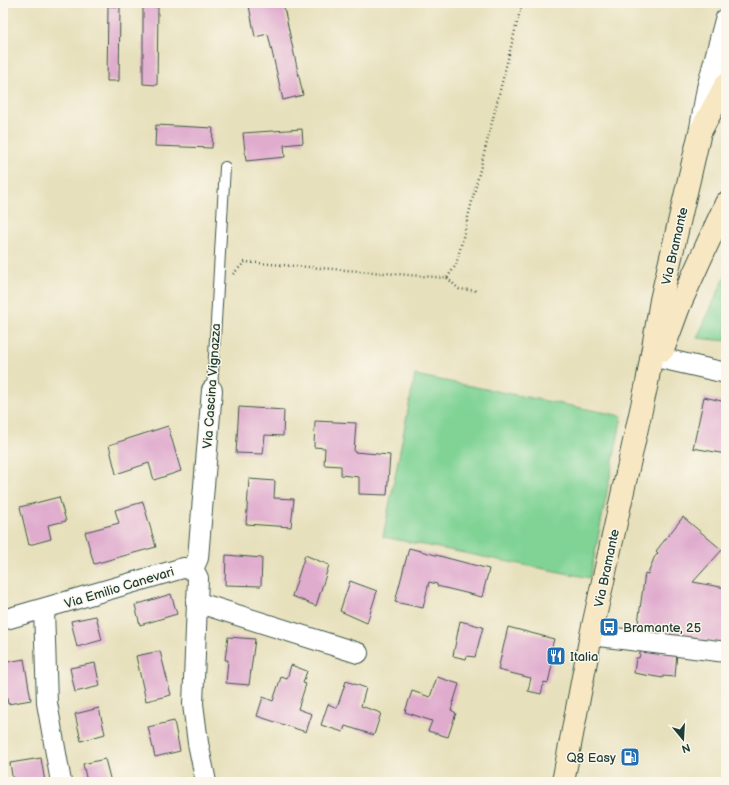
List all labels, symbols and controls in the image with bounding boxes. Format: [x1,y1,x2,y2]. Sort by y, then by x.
street label: Via Bramante [658,205,692,287]
street label: Via Cascina Vignazza [200,323,224,449]
street label: Via Bramante [591,527,623,609]
street label: Via Emilio Canevari [62,564,176,612]
bus stop icon: Bramante, 25 [598,616,620,638]
place label: Bramante, 25 [623,620,701,636]
restaurant icon: Italia [545,645,567,667]
place label: Italia [570,649,598,665]
north arrow [663,719,703,759]
text: N [680,741,692,755]
fuel station icon: Q8 Easy [619,746,641,768]
place label: Q8 Easy [566,750,616,766]

